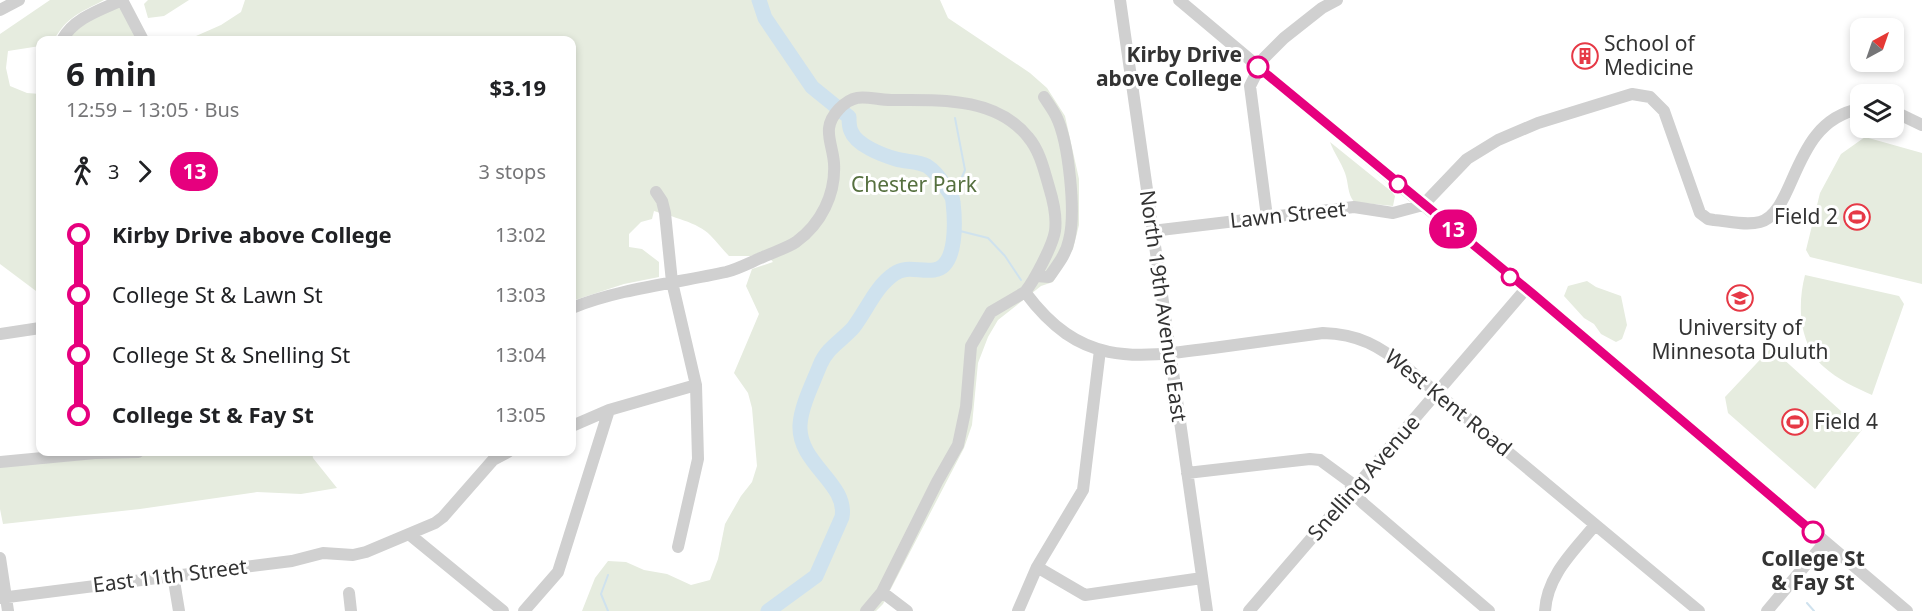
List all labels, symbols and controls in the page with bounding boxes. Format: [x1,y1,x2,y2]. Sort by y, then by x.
north arrow [1850,18,1904,72]
map controls [1850,18,1904,138]
place label: School of Medicine [1604,29,1697,81]
place label: Kirby Drive above College [1096,40,1242,92]
building icon: School of Medicine [1570,41,1600,71]
text: 6 min [66,51,157,96]
marker: Kirby Drive above College [1247,56,1269,78]
text: $3.19 [489,72,546,102]
button: layers [1850,84,1904,138]
text: 12:59 – 13:05 · Bus [66,96,239,123]
icon: walk [66,155,99,188]
icon: forward [128,155,161,188]
text: 13 [182,157,206,185]
text: 3 [108,158,119,185]
text: 3 stops [479,158,546,185]
park label: Chester Park [851,170,978,198]
unlabelled marker [1389,175,1407,193]
street label: North 19th Avenue East [1134,188,1194,424]
street label: Lawn Street [1229,194,1348,234]
place label: Field 2 [1774,202,1838,230]
sports icon: Field 2 [1842,202,1872,232]
line badge: 13 [1426,210,1480,248]
text: 13 [1441,215,1465,243]
text: Kirby Drive above College [112,219,392,249]
text: 13:02 [495,221,546,248]
unlabelled marker [1501,268,1519,286]
text: College St & Lawn St [112,279,323,309]
text: 13:03 [495,281,546,308]
school or university icon: University of Minnesota Duluth [1725,283,1755,313]
place label: University of Minnesota Duluth [1651,313,1829,365]
text: College St & Snelling St [112,339,350,369]
text: 13:04 [495,341,546,368]
street label: West Kent Road [1379,342,1518,462]
text: College St & Fay St [112,399,314,429]
text: 13:05 [495,401,546,428]
sports icon: Field 4 [1780,407,1810,437]
place label: Field 4 [1814,407,1878,435]
street label: Snelling Avenue [1301,409,1426,546]
marker: College St & Fay St [1802,521,1824,543]
place label: College St & Fay St [1761,544,1865,596]
street label: East 11th Street [91,552,249,598]

